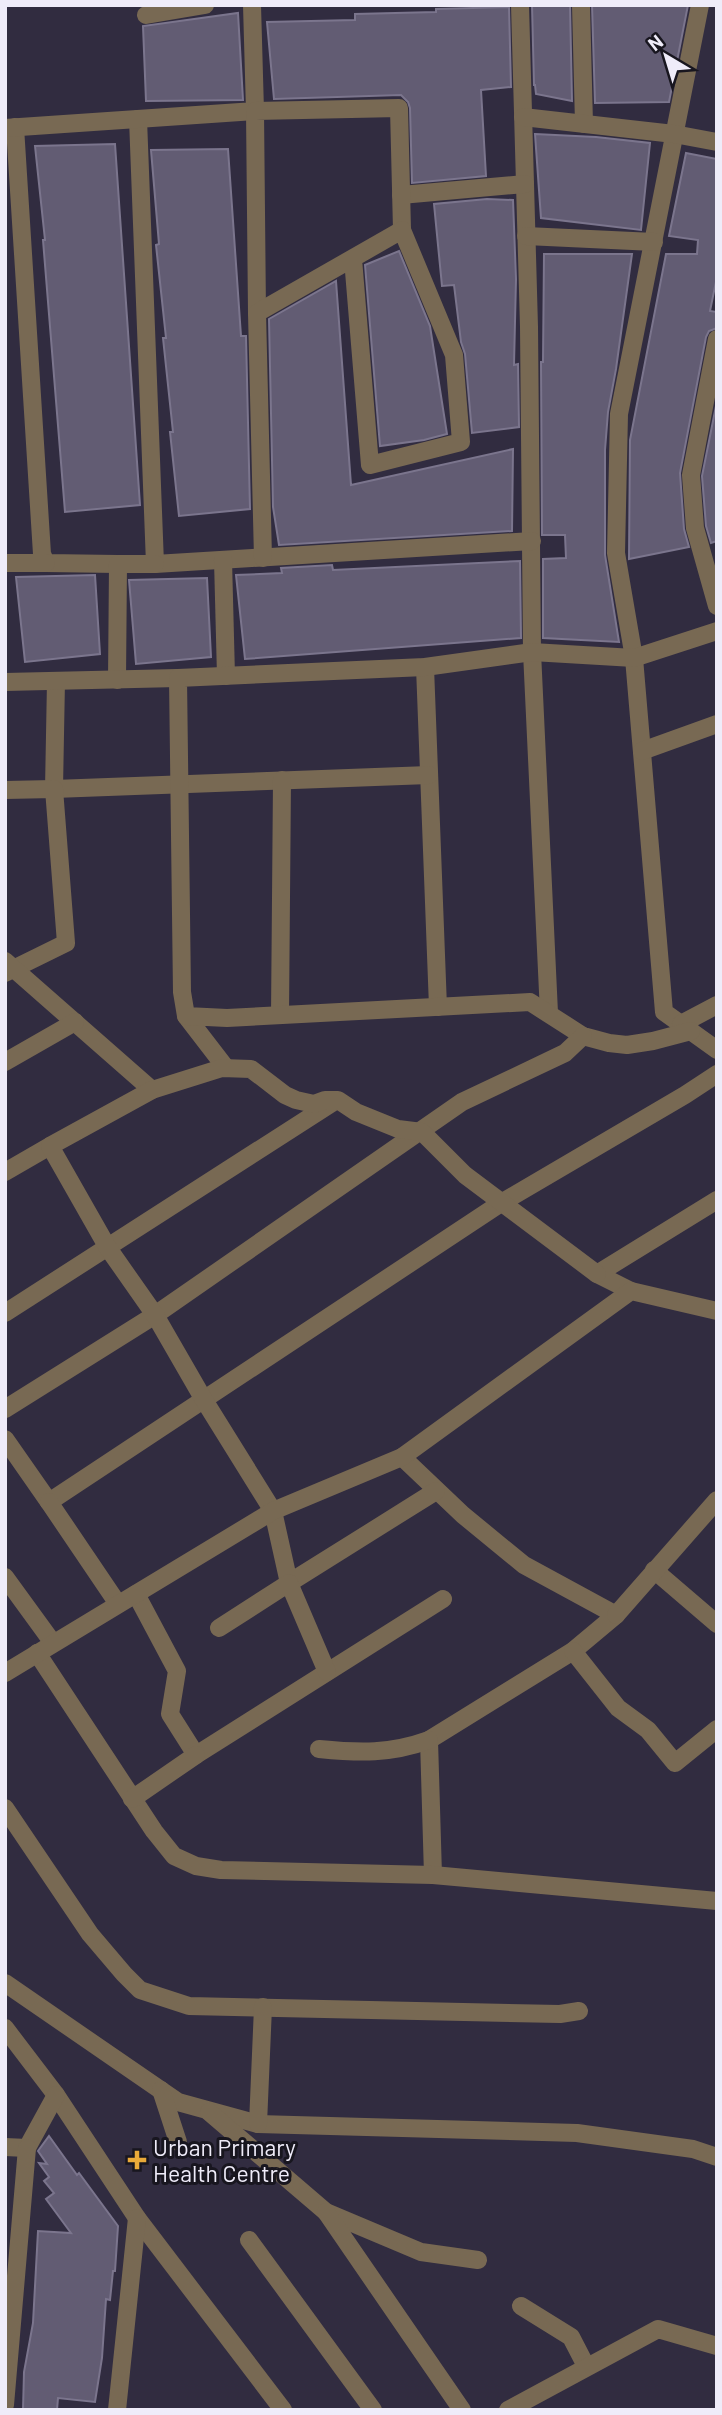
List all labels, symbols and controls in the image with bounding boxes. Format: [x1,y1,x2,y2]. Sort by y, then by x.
north arrow [631,21,701,91]
text: N [643,29,667,55]
place label: Urban Primary Health Centre [153,2133,296,2187]
marker: Urban Primary Health Centre [127,2150,147,2170]

